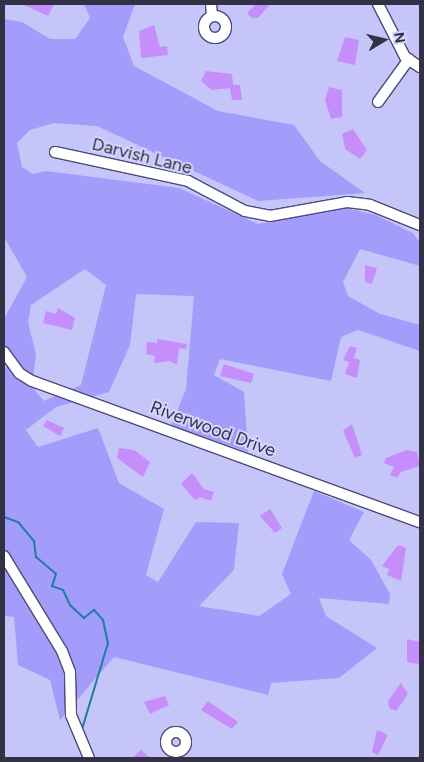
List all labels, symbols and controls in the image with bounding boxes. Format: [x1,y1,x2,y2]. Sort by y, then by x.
north arrow [359,15,409,65]
text: N [390,31,409,44]
street label: Darvish Lane [90,133,194,179]
street label: Riverwood Drive [147,396,279,462]

